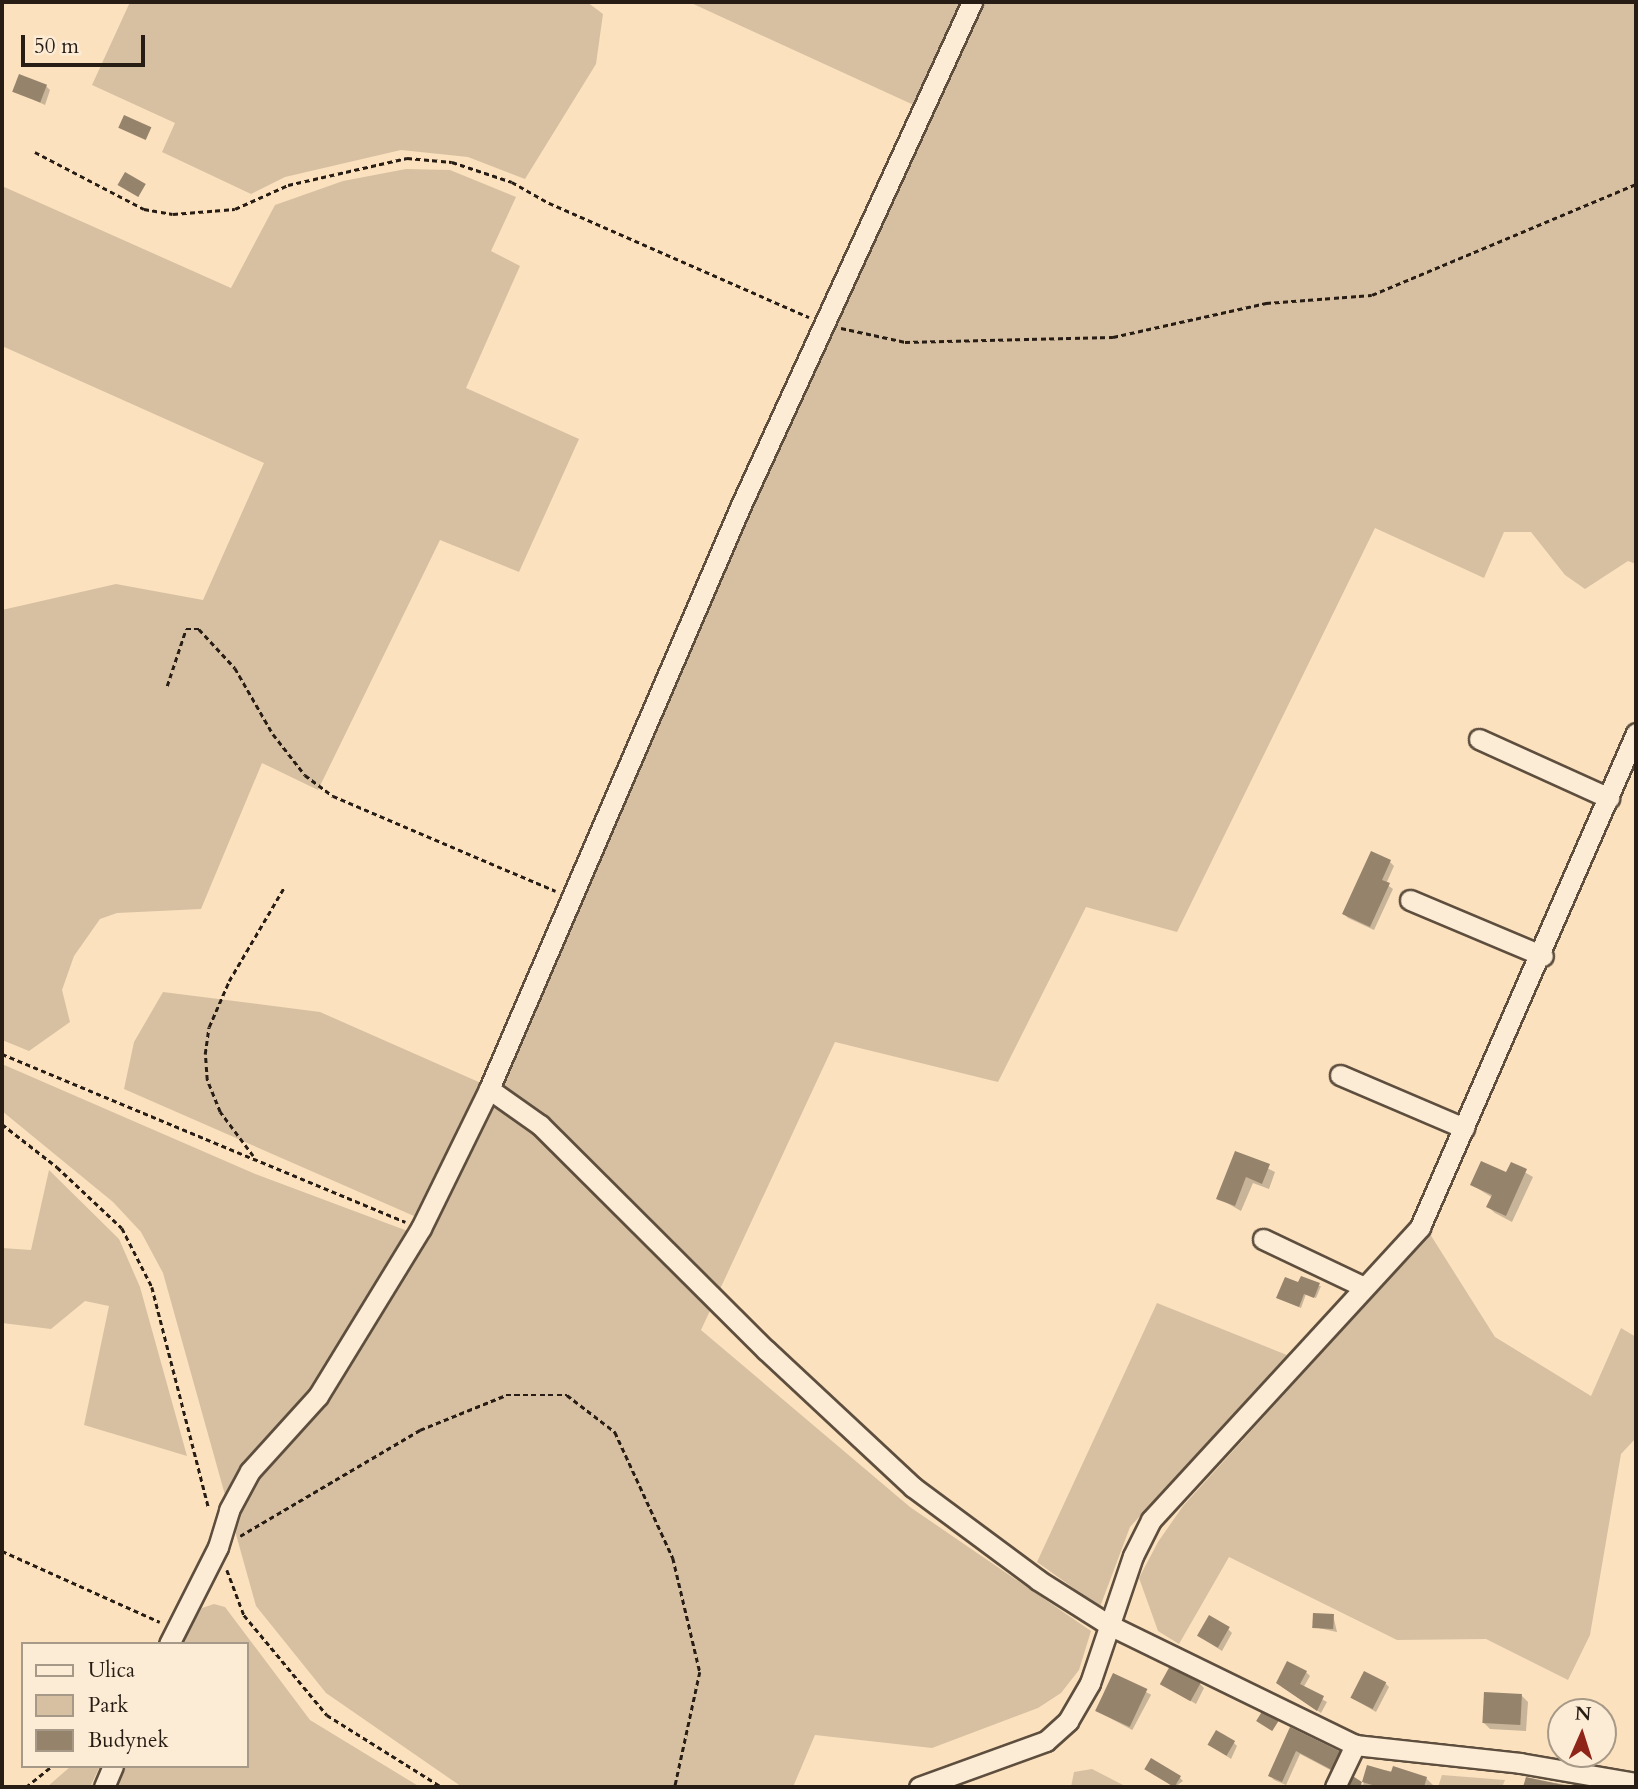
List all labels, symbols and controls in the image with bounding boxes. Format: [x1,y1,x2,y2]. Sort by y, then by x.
scale bar [24,21,149,65]
text: 50 m [34,32,79,61]
legend [21,1642,248,1768]
text: Ulica [88,1656,135,1685]
text: Park [88,1691,128,1720]
north arrow [1547,1698,1617,1768]
text: N [1574,1701,1592,1727]
text: Budynek [88,1726,169,1755]

